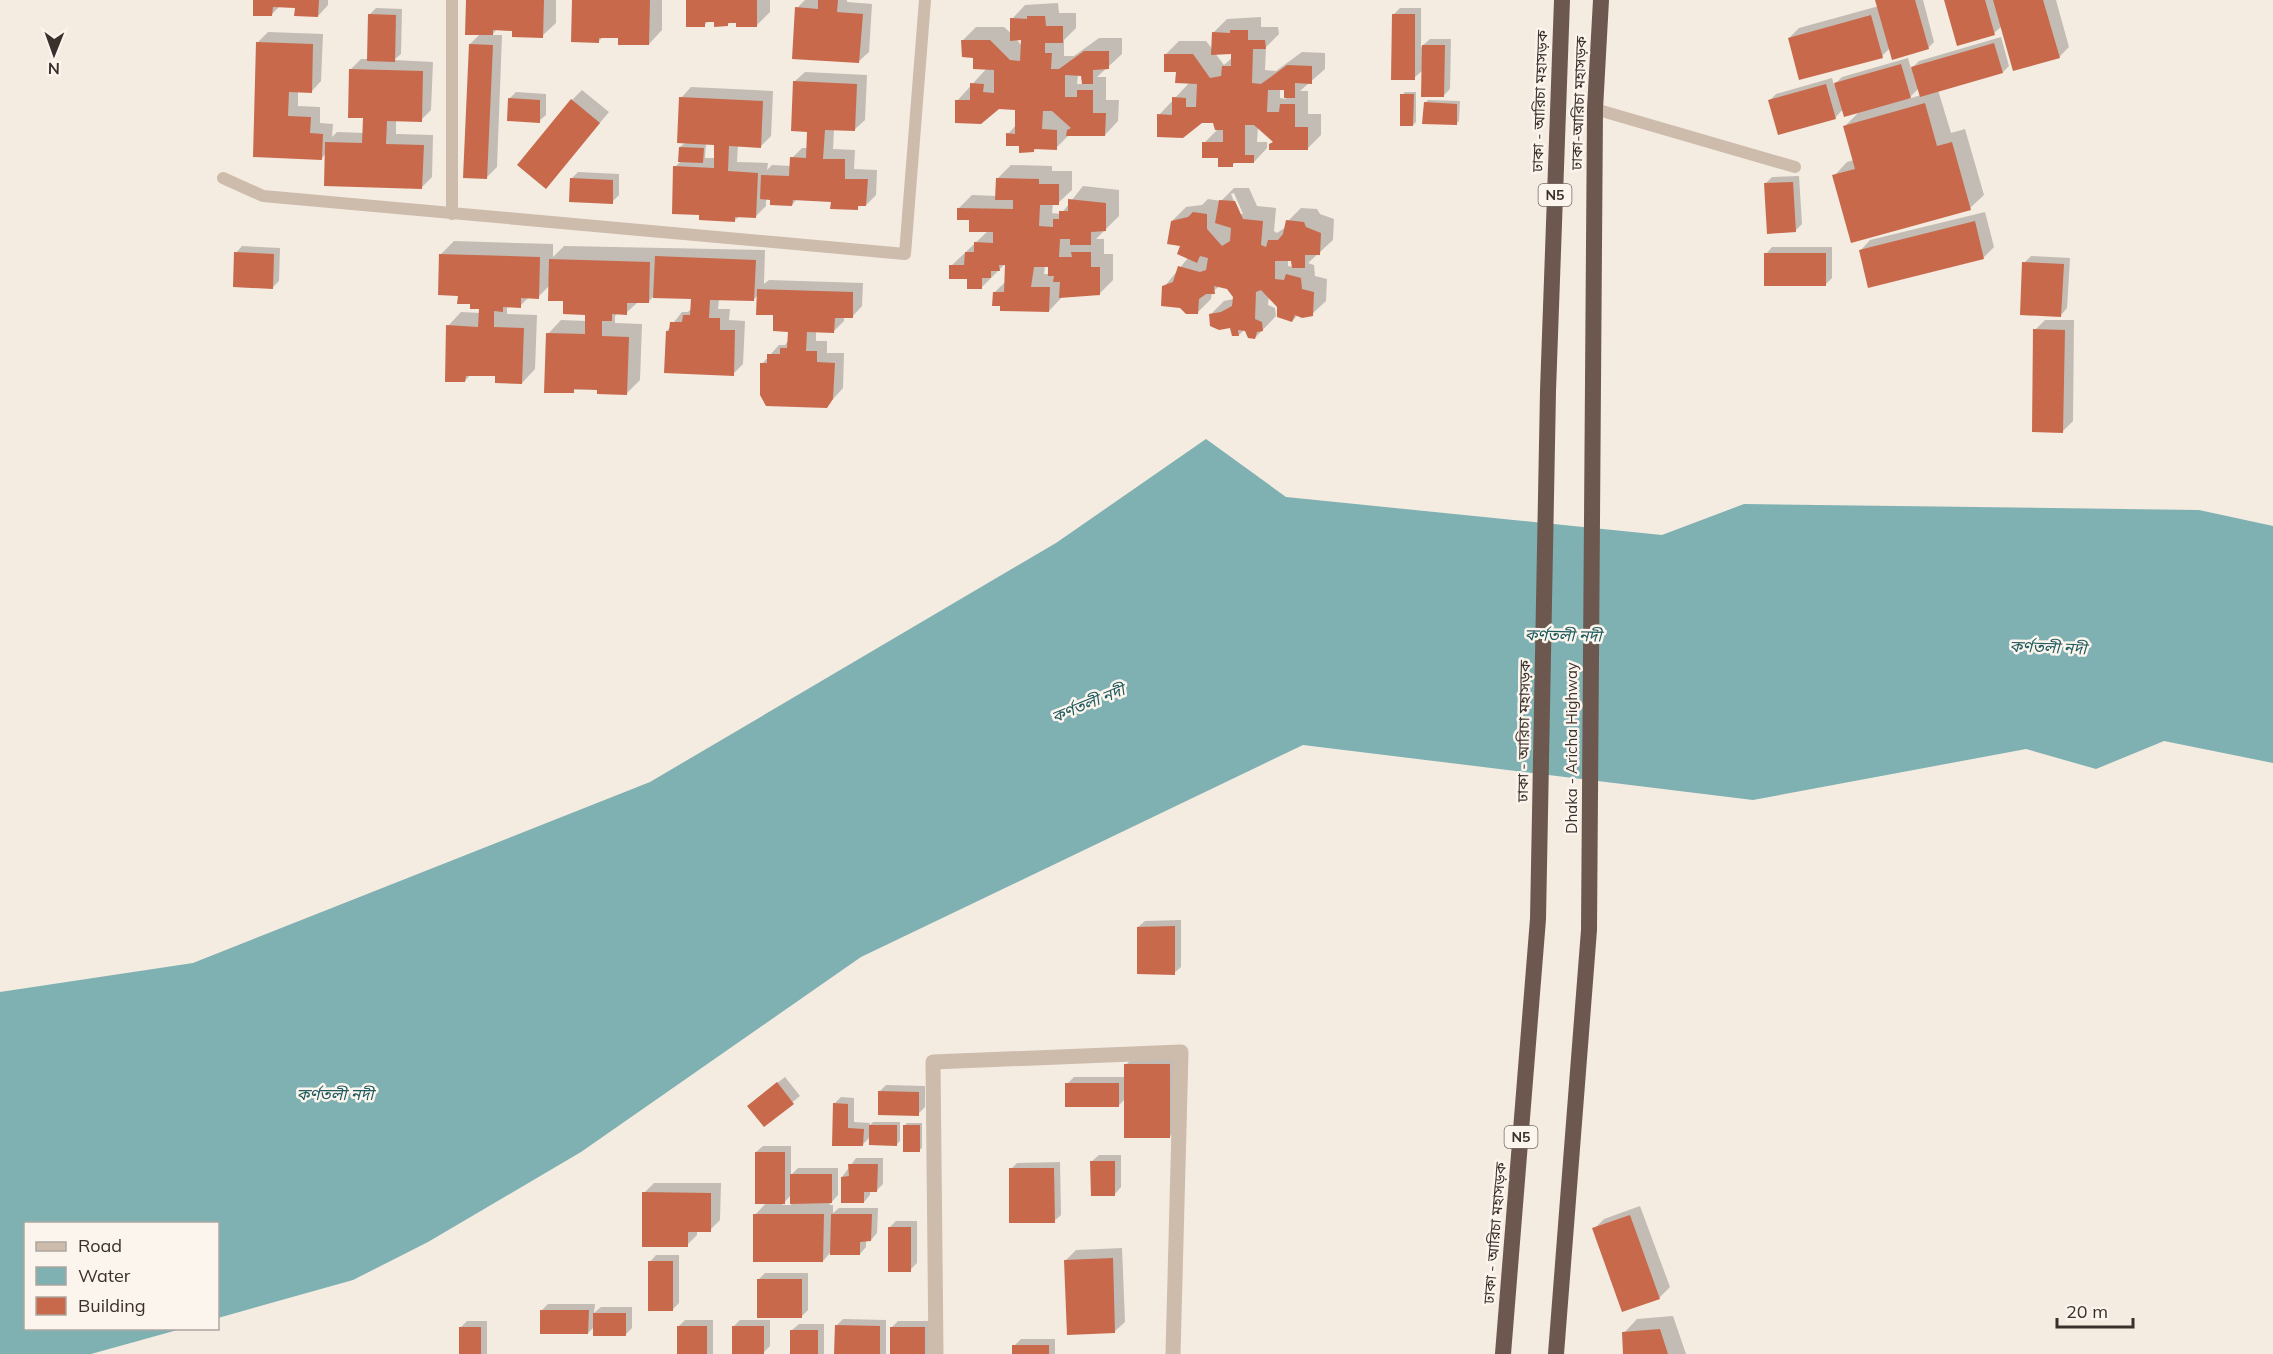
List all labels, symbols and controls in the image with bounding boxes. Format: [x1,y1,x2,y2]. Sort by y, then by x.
north arrow [24,24,84,84]
street label: ঢাকা - আরিচা মহাসড়ক [1527,29,1552,173]
street label: ঢাকা-আরিচা মহাসড়ক [1567,35,1590,171]
text: N [48,59,60,79]
road number: N5 [1538,184,1572,206]
water label: কর্ণতলী নদী [1524,624,1604,646]
water label: কর্ণতলী নদী [2009,636,2090,658]
street label: ঢাকা - আরিচা মহাসড়ক [1513,659,1534,803]
street label: Dhaka - Aricha Highway [1562,662,1581,834]
water label: কর্ণতলী নদী [1049,678,1130,727]
water label: কর্ণতলী নদী [296,1084,376,1104]
road number: N5 [1504,1126,1538,1148]
street label: ঢাকা - আরিচা মহাসড়ক [1479,1160,1510,1306]
legend [24,1222,219,1330]
text: Road [78,1234,122,1257]
text: Water [78,1264,131,1287]
scale bar [2057,1291,2134,1329]
text: Building [78,1294,146,1317]
text: 20 m [2066,1300,2108,1323]

